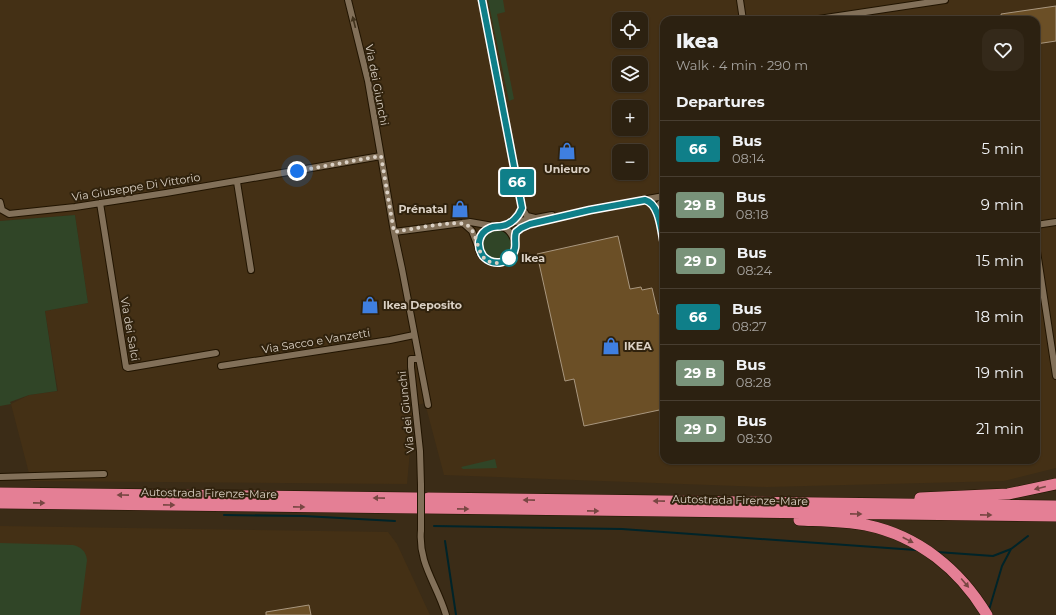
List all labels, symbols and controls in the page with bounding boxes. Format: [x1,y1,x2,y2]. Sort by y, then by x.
map controls [612,12,648,180]
button: locate [612,12,648,48]
one-way arrow [351,16,357,28]
button: heart [982,29,1024,71]
text: Ikea [676,30,719,53]
street label: Via dei Giunchi [362,43,392,127]
button: layers [612,56,648,92]
text: Walk · 4 min · 290 m [676,57,808,73]
text: Departures [676,92,765,111]
button: + [612,100,648,136]
text: Bus [732,131,762,150]
text: 5 min [981,139,1024,158]
text: 66 [689,140,707,158]
shop icon: Unieuro [557,141,577,161]
button: − [612,144,648,180]
text: 08:14 [732,150,765,166]
your location [287,161,307,181]
place label: Unieuro [544,162,590,176]
line badge: 66 [499,169,535,195]
street label: Via Giuseppe Di Vittorio [71,170,201,204]
text: 66 [508,173,526,191]
text: Bus [736,187,766,206]
text: 9 min [981,195,1024,214]
text: 29 B [684,196,716,214]
shop icon: Prénatal [450,199,470,219]
place label: Prénatal [398,202,447,216]
text: 08:18 [736,206,769,222]
text: Bus [737,243,766,262]
marker: Ikea [500,249,518,267]
place label: Ikea [521,251,545,265]
text: 15 min [976,251,1024,270]
text: 29 D [684,252,717,270]
text: 08:24 [737,262,772,278]
shop icon: Ikea Deposito [360,295,380,315]
street label: Via dei Salci [117,296,143,362]
place label: Ikea Deposito [383,298,462,312]
text: Bus [732,299,762,318]
text: 18 min [975,307,1024,326]
text: 66 [689,308,707,326]
text: 08:27 [732,318,767,334]
street label: Via Sacco e Vanzetti [261,326,371,356]
shop icon: IKEA [601,336,621,356]
place label: IKEA [624,339,652,353]
text: Bus [736,355,766,374]
text: 19 min [975,363,1024,382]
text: 29 B [684,364,716,382]
street label: Via dei Giunchi [395,370,417,454]
text: 08:28 [736,374,771,390]
text: Bus [737,411,766,430]
text: 21 min [976,419,1024,438]
text: 29 D [684,420,717,438]
text: 08:30 [737,430,772,446]
street label: Autostrada Firenze-Mare [141,485,278,501]
one-way arrow [1034,485,1046,491]
one-way arrow [116,492,129,498]
street label: Autostrada Firenze-Mare [672,492,809,508]
one-way arrow [372,495,385,501]
one-way arrow [522,497,535,503]
one-way arrow [652,498,665,504]
one-way arrow [33,500,46,506]
one-way arrow [163,502,176,508]
one-way arrow [293,504,306,510]
one-way arrow [457,506,470,512]
one-way arrow [587,508,600,514]
one-way arrow [850,511,863,517]
one-way arrow [980,512,993,518]
one-way arrow [903,537,914,543]
one-way arrow [960,578,969,589]

